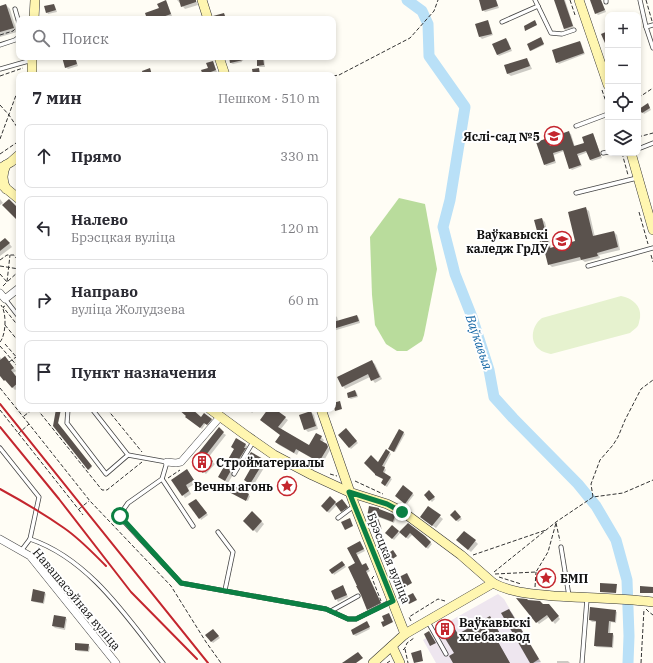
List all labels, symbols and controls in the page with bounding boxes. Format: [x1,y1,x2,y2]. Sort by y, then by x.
map controls [605,12,641,156]
button: + [605,12,641,48]
search box [16,16,336,60]
icon: search [30,27,52,49]
text: Поиск [62,29,109,48]
button: − [605,48,641,84]
button: locate [605,84,641,120]
text: 7 мин [32,87,82,109]
text: Пешком · 510 m [218,90,320,107]
button: layers [605,120,641,156]
school or university icon: Яслі-сад №5 [543,125,565,147]
place label: Яслі-сад №5 [463,129,540,144]
icon: ahead [33,145,55,167]
text: Прямо [71,147,122,166]
text: 330 m [280,148,319,165]
text: Налево [71,210,128,229]
icon: left [33,217,55,239]
text: 120 m [280,220,319,237]
place label: Ваўкавыскі каледж ГрДУ [466,227,549,256]
text: Брэсцкая вуліца [71,229,176,246]
school or university icon: Ваўкавыскі каледж ГрДУ [551,230,573,252]
text: Направо [71,282,138,301]
icon: right [33,289,55,311]
text: 60 m [288,292,319,309]
text: вуліца Жолудзева [71,301,185,318]
water label: Ваўкавыя [461,311,496,372]
icon: arrive [33,361,55,383]
text: Пункт назначения [71,363,217,382]
building icon: Стройматериалы [191,451,213,473]
place label: Стройматериалы [216,455,324,470]
place icon: Вечны агонь [276,475,298,497]
place label: Вечны агонь [194,479,273,494]
route end [393,503,411,521]
route start [111,507,129,525]
street label: Брэсцкая вуліца [364,510,414,606]
street label: Навашасэйная вуліца [30,545,124,654]
place icon: БМП [535,567,557,589]
place label: БМП [560,571,589,586]
place label: Ваўкавыскі хлебазавод [459,615,531,644]
building icon: Ваўкавыскі хлебазавод [434,618,456,640]

